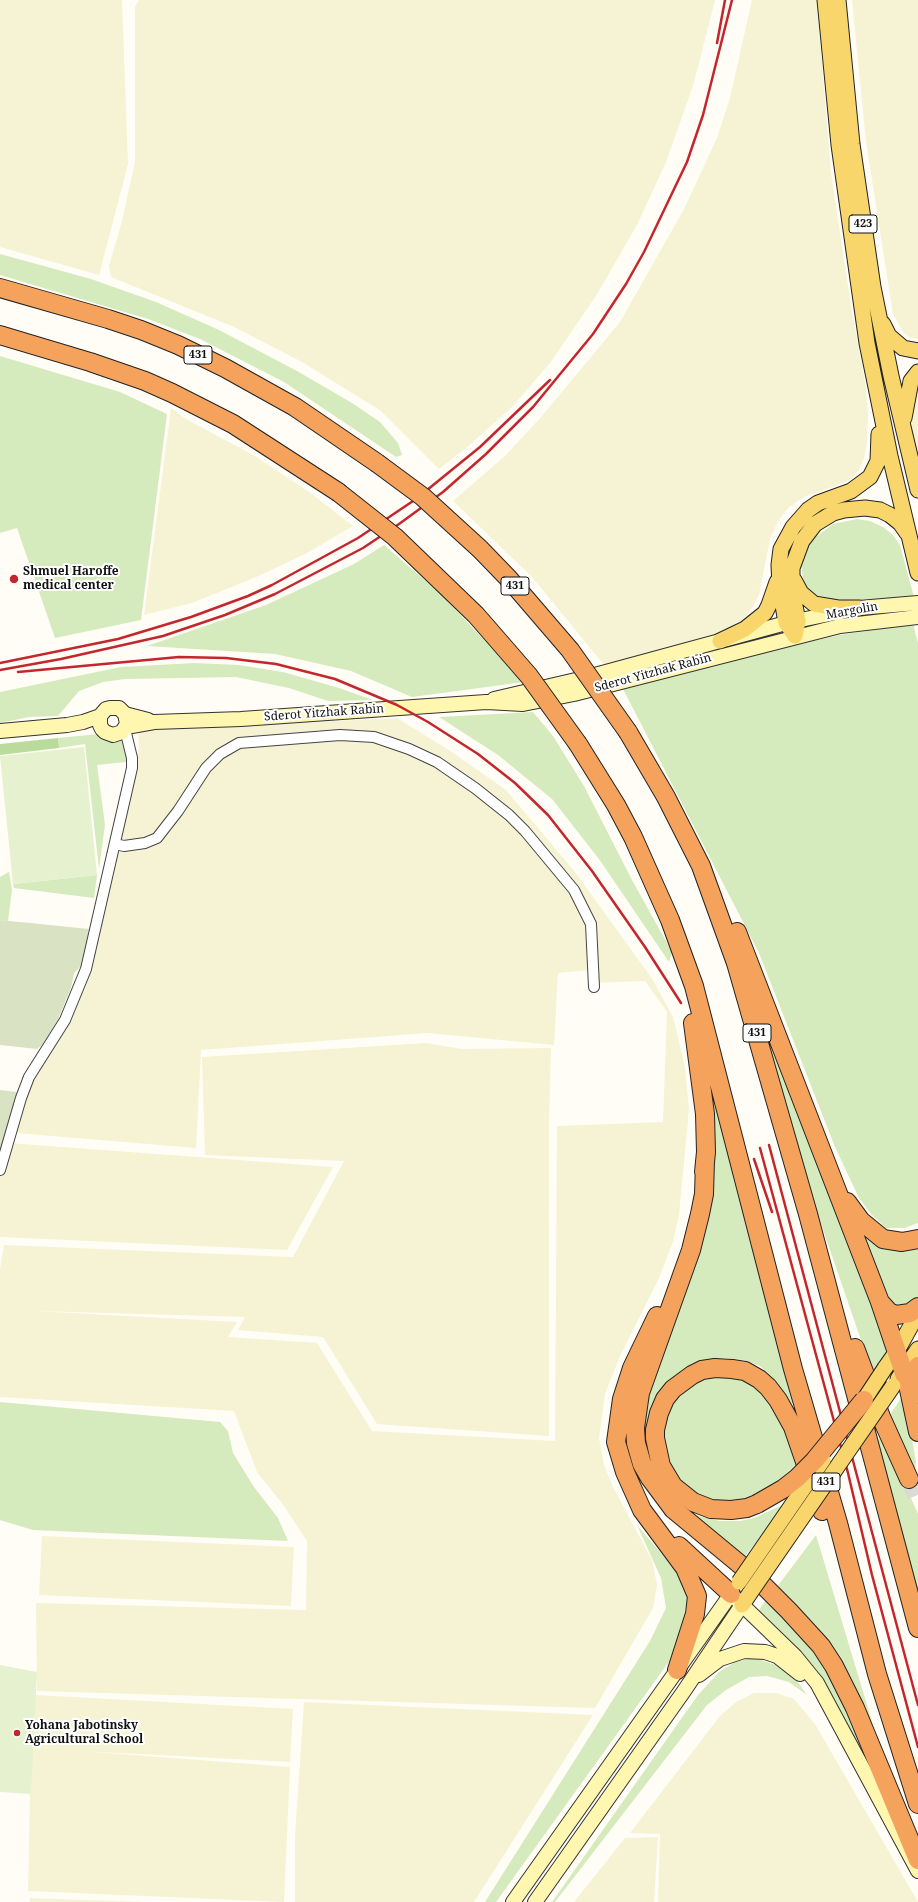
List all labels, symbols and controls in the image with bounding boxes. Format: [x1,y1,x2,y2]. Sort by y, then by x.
road number: 423 [849,215,877,233]
road number: 431 [184,346,212,364]
place label: Shmuel Haroffe medical center [23,565,119,593]
marker: Shmuel Haroffe medical center [8,573,20,585]
road number: 431 [501,577,529,595]
street label: Margolin [825,599,879,623]
street label: Sderot Yitzhak Rabin [593,651,713,695]
street label: Sderot Yitzhak Rabin [264,702,384,724]
road number: 431 [743,1024,771,1042]
road number: 431 [812,1473,840,1491]
place label: Yohana Jabotinsky Agricultural School [25,1719,143,1747]
marker: Yohana Jabotinsky Agricultural School [12,1728,22,1738]

